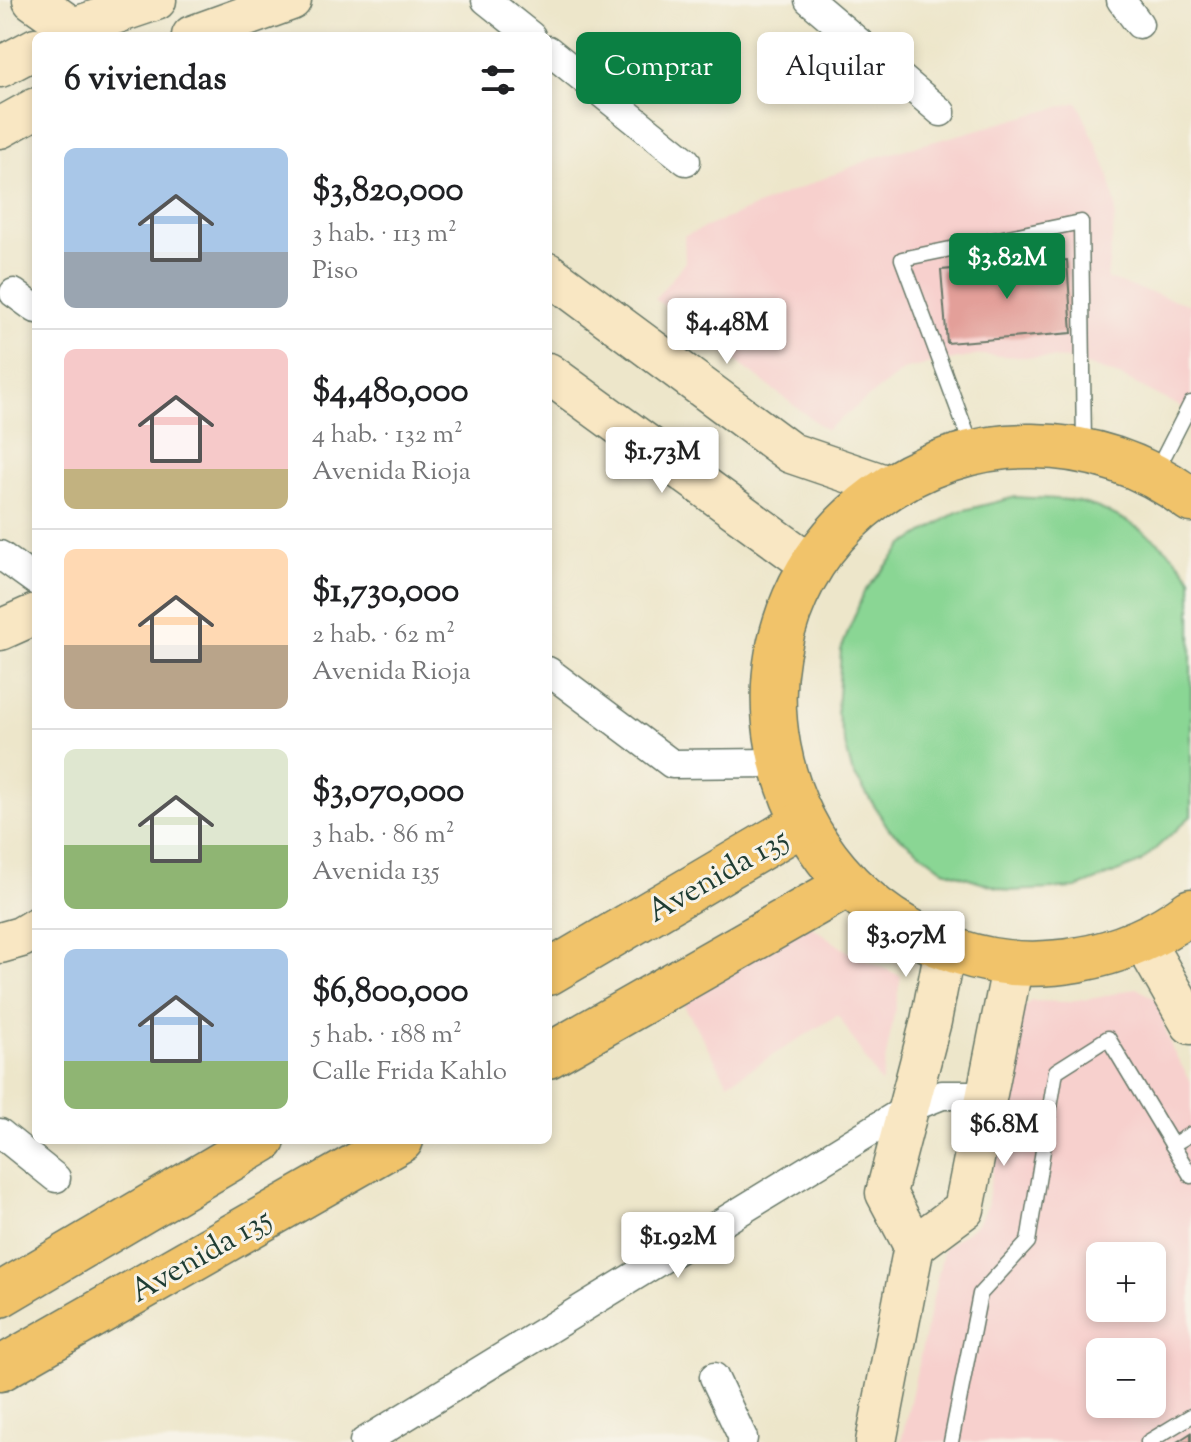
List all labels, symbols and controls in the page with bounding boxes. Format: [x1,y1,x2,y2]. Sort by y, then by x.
chip: Comprar [576,32,741,104]
chip: Alquilar [757,32,914,104]
text: 6 viviendas [64,56,227,105]
icon: filters [476,58,520,102]
text: $3,820,000 [312,167,463,216]
icon: home [128,180,224,276]
text: 3 hab. · 113 m² [312,216,457,253]
pin: $3.82M [942,233,1072,301]
text: $3.82M [967,240,1047,277]
text: Piso [312,253,358,290]
pin: $4.48M [662,298,792,366]
text: $4.48M [685,305,769,342]
text: $4,480,000 [312,368,468,417]
icon: home [128,381,224,477]
text: 4 hab. · 132 m² [312,417,463,454]
pin: $1.73M [597,427,727,495]
text: $1.73M [624,434,700,471]
text: Avenida Rioja [312,454,471,491]
text: $1,730,000 [312,568,459,617]
icon: home [128,581,224,677]
text: 2 hab. · 62 m² [312,617,455,654]
text: Avenida Rioja [312,654,471,691]
text: $3,070,000 [312,768,464,817]
icon: home [128,781,224,877]
text: 3 hab. · 86 m² [312,817,454,854]
street label: Avenida 135 [639,817,798,936]
text: Avenida 135 [312,854,440,891]
pin: $3.07M [841,911,971,979]
text: $3.07M [866,918,946,955]
text: $6,800,000 [312,968,468,1017]
icon: home [128,981,224,1077]
text: 5 hab. · 188 m² [312,1017,462,1054]
text: Calle Frida Kahlo [312,1054,507,1091]
pin: $6.8M [948,1100,1060,1168]
text: $6.8M [969,1107,1039,1144]
street label: Avenida 135 [122,1197,281,1316]
pin: $1.92M [613,1212,743,1280]
text: $1.92M [639,1219,717,1256]
map controls [1086,1242,1166,1418]
button: + [1086,1242,1166,1322]
button: − [1086,1338,1166,1418]

